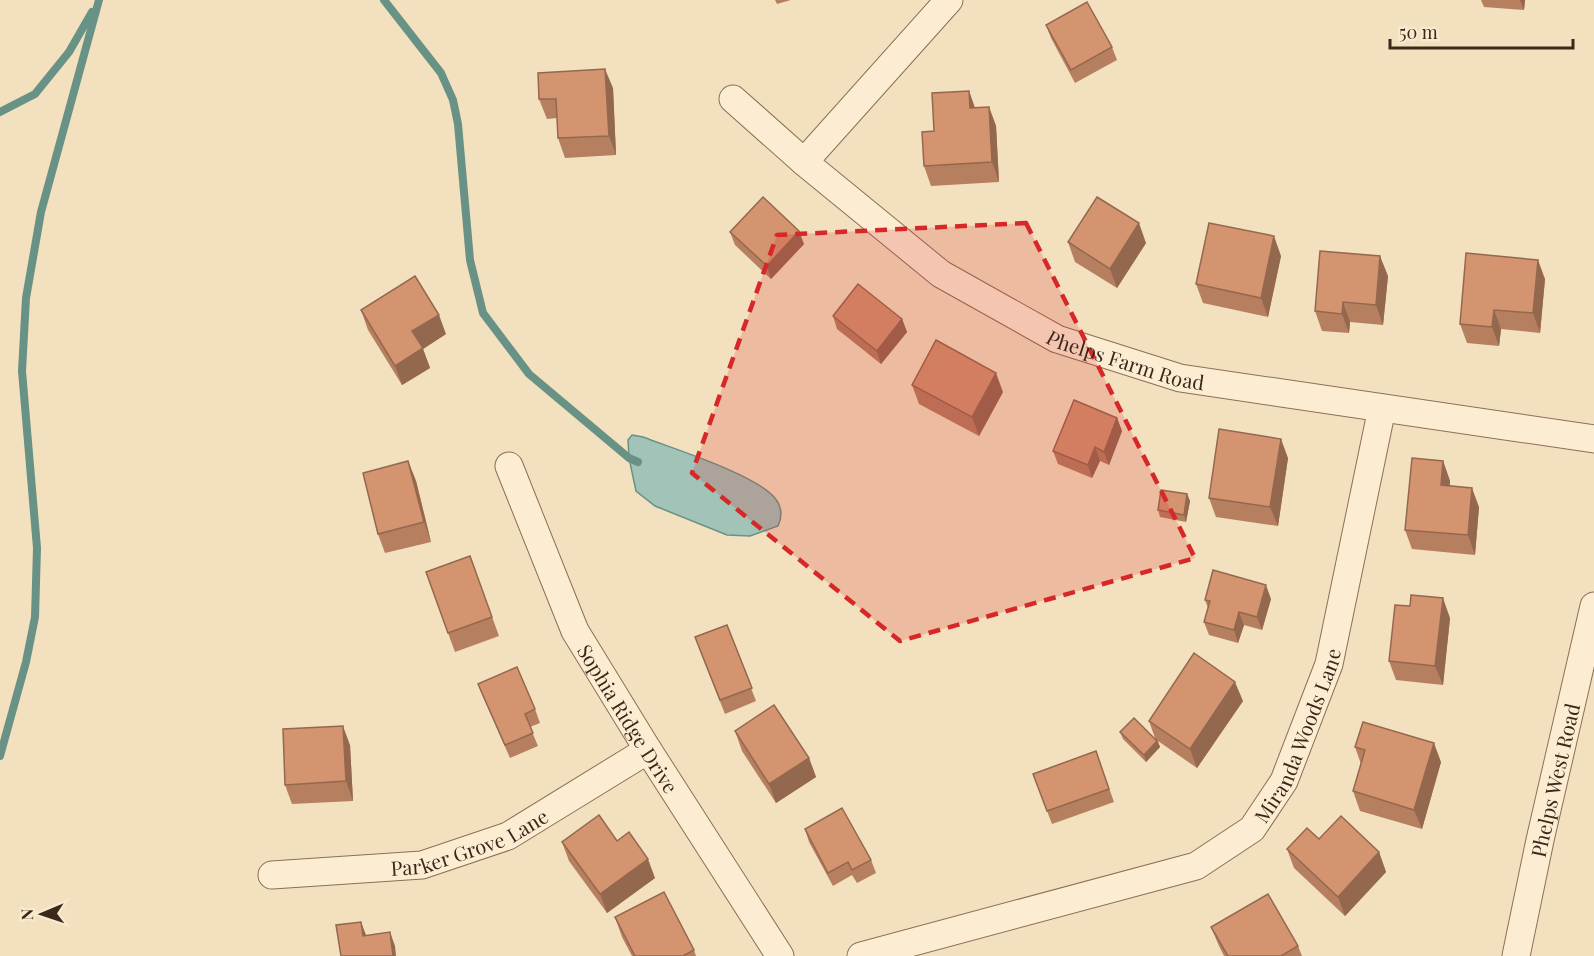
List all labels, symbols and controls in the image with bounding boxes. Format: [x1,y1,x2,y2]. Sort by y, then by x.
scale bar [1390,12,1573,50]
text: 50 m [1399,20,1438,44]
street label: Phelps Farm Road [1042,323,1207,395]
street label: Sophia Ridge Drive [572,638,685,798]
street label: Miranda Woods Lane [1247,646,1345,827]
street label: Phelps West Road [1523,700,1585,859]
street label: Parker Grove Lane [390,802,552,881]
north arrow [12,884,72,944]
text: N [16,908,37,921]

